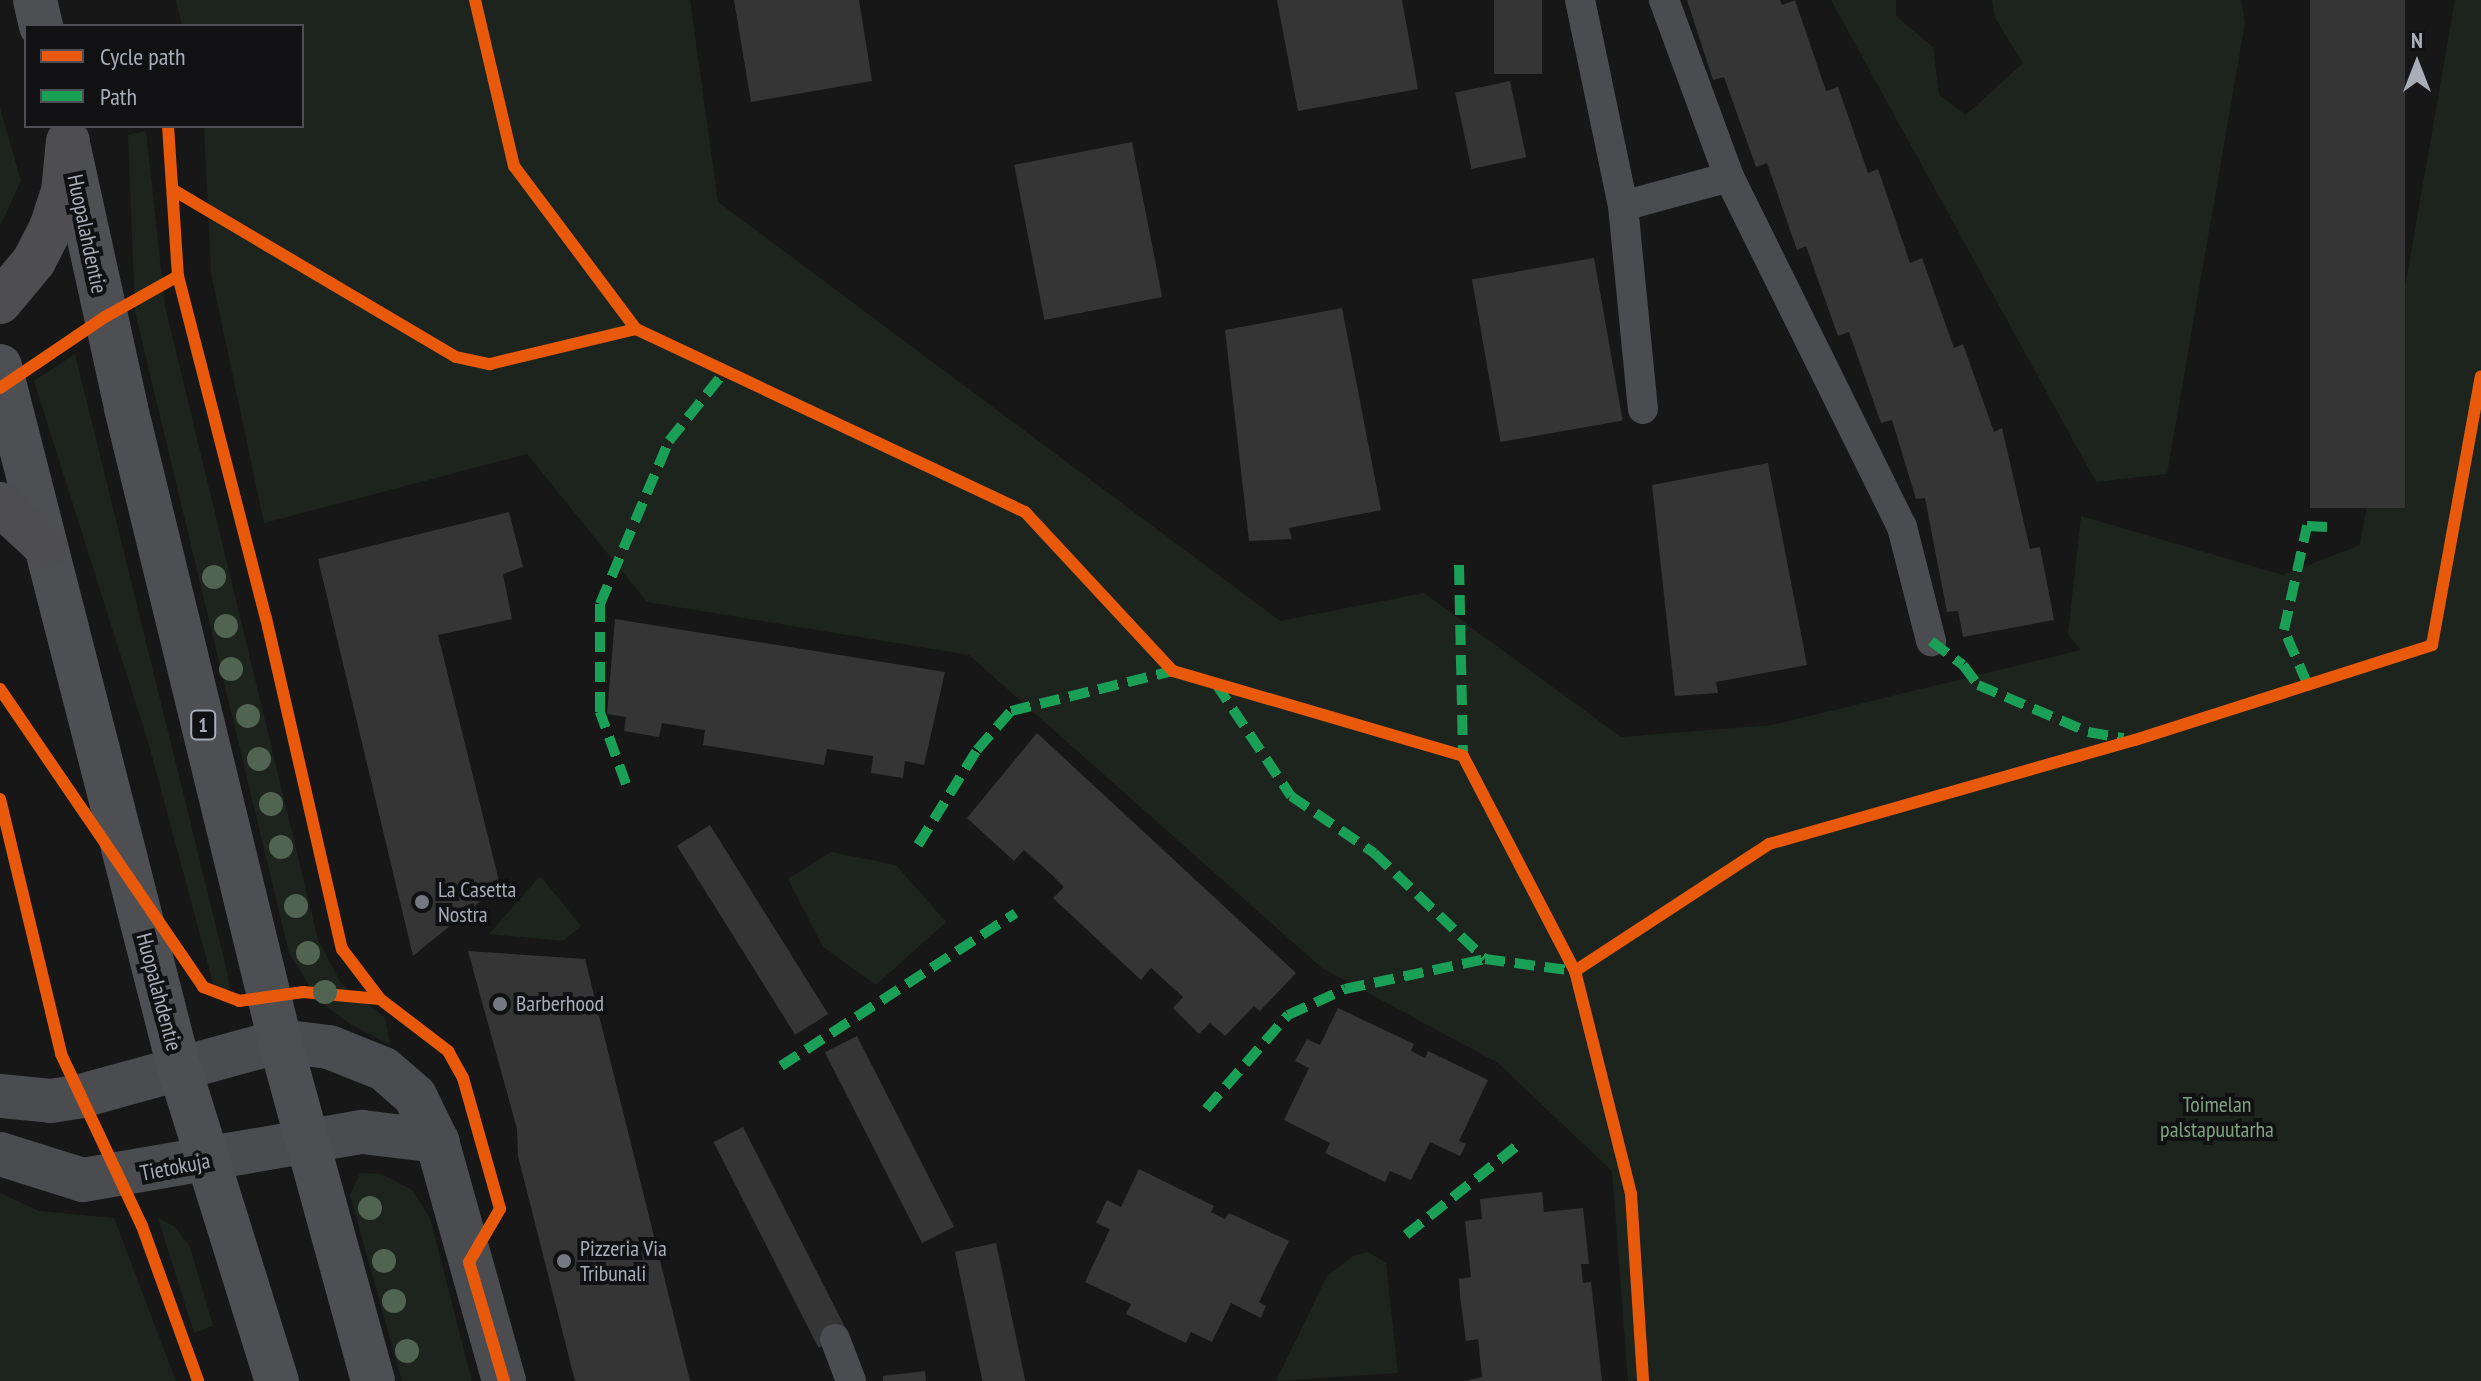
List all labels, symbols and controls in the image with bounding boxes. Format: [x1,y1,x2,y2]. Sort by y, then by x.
legend [24,24,304,128]
north arrow [2377,24,2457,104]
text: N [2411,26,2423,54]
text: Cycle path [100,41,186,72]
text: Path [100,81,137,112]
street label: Huopalahdentie [62,172,112,296]
road number: 1 [189,709,217,741]
place label: La Casetta Nostra [438,876,516,928]
marker: La Casetta Nostra [413,893,431,911]
street label: Huopalahdentie [131,930,187,1054]
place label: Barberhood [516,991,604,1017]
marker: Barberhood [491,995,509,1013]
park label: Toimelan palstapuutarha [2160,1091,2274,1142]
street label: Tietokuja [138,1147,212,1187]
place label: Pizzeria Via Tribunali [580,1235,667,1286]
marker: Pizzeria Via Tribunali [555,1252,573,1270]

